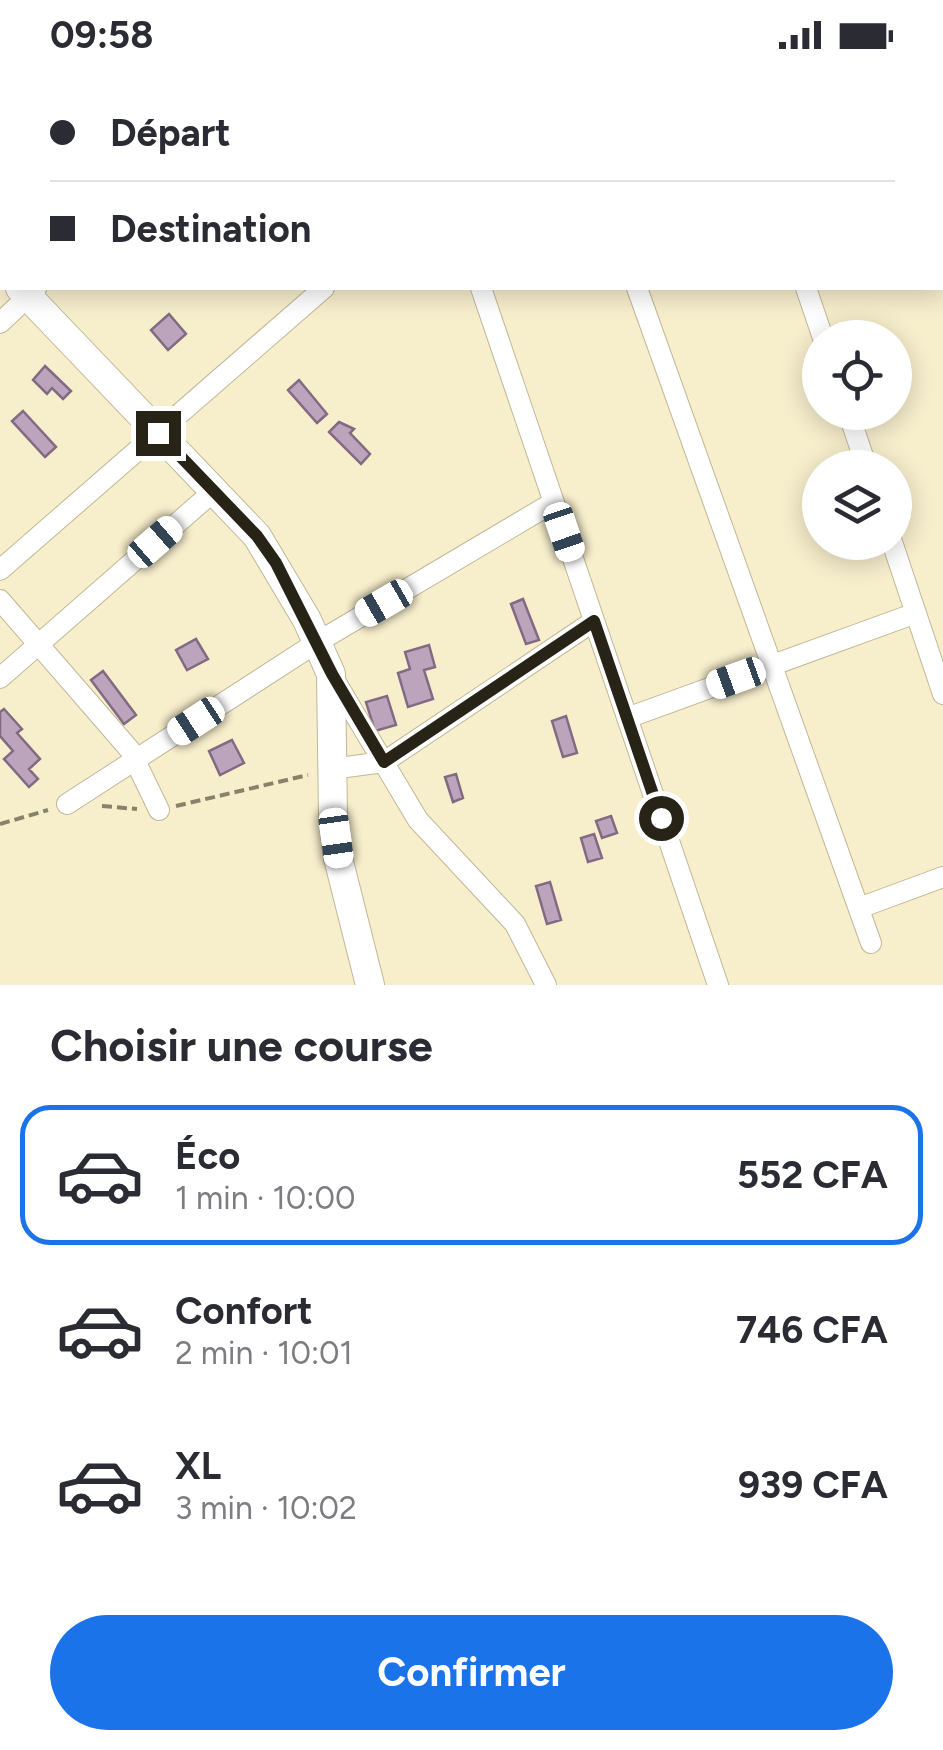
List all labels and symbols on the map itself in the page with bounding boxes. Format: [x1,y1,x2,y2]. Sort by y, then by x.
route end [136,411,181,456]
car [540,499,588,565]
car [123,511,187,573]
car [351,575,417,631]
car [703,654,769,702]
car [163,692,229,750]
route start [639,796,684,841]
car [317,806,355,870]

